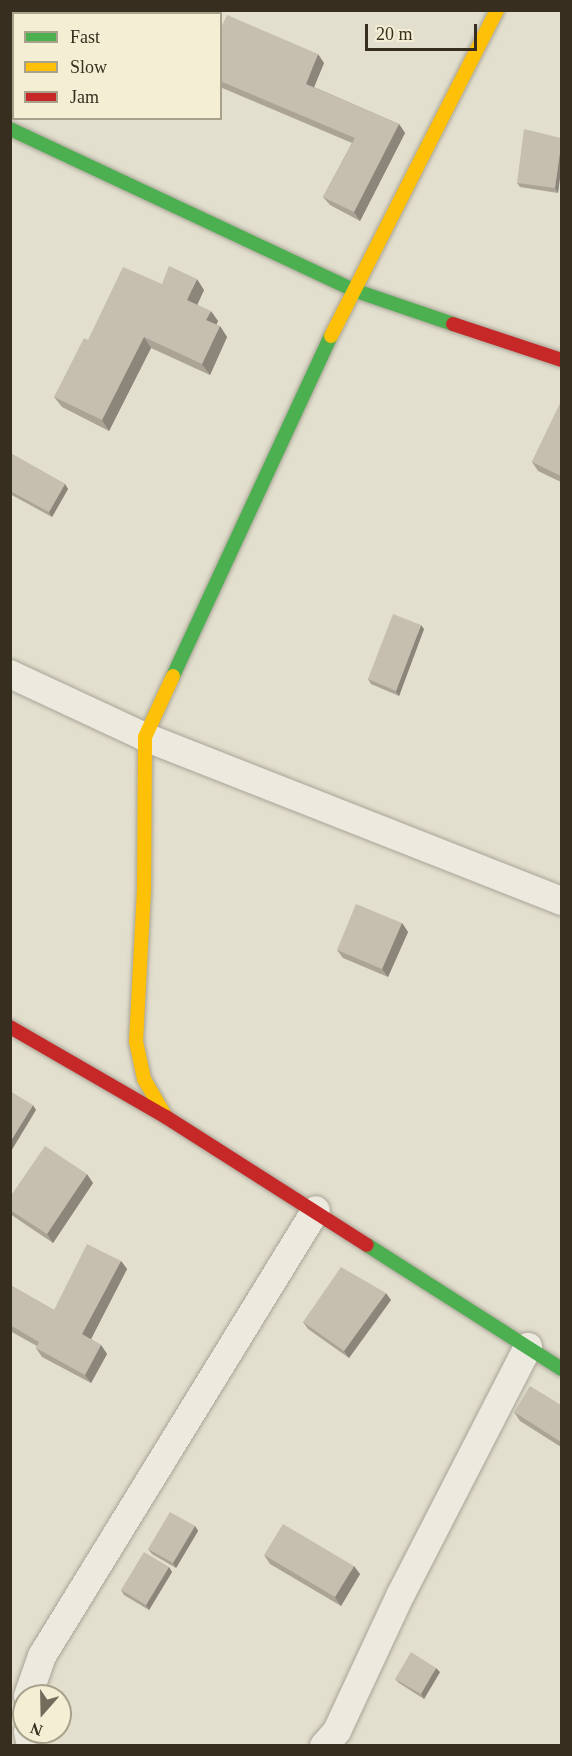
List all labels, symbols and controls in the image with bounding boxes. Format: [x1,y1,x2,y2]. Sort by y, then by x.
legend [12,12,222,120]
scale bar [368,12,480,50]
text: 20 m [376,24,413,44]
text: Fast [70,27,100,47]
text: Slow [70,57,107,77]
text: Jam [70,87,99,107]
north arrow [12,1684,72,1744]
text: N [28,1720,45,1739]

